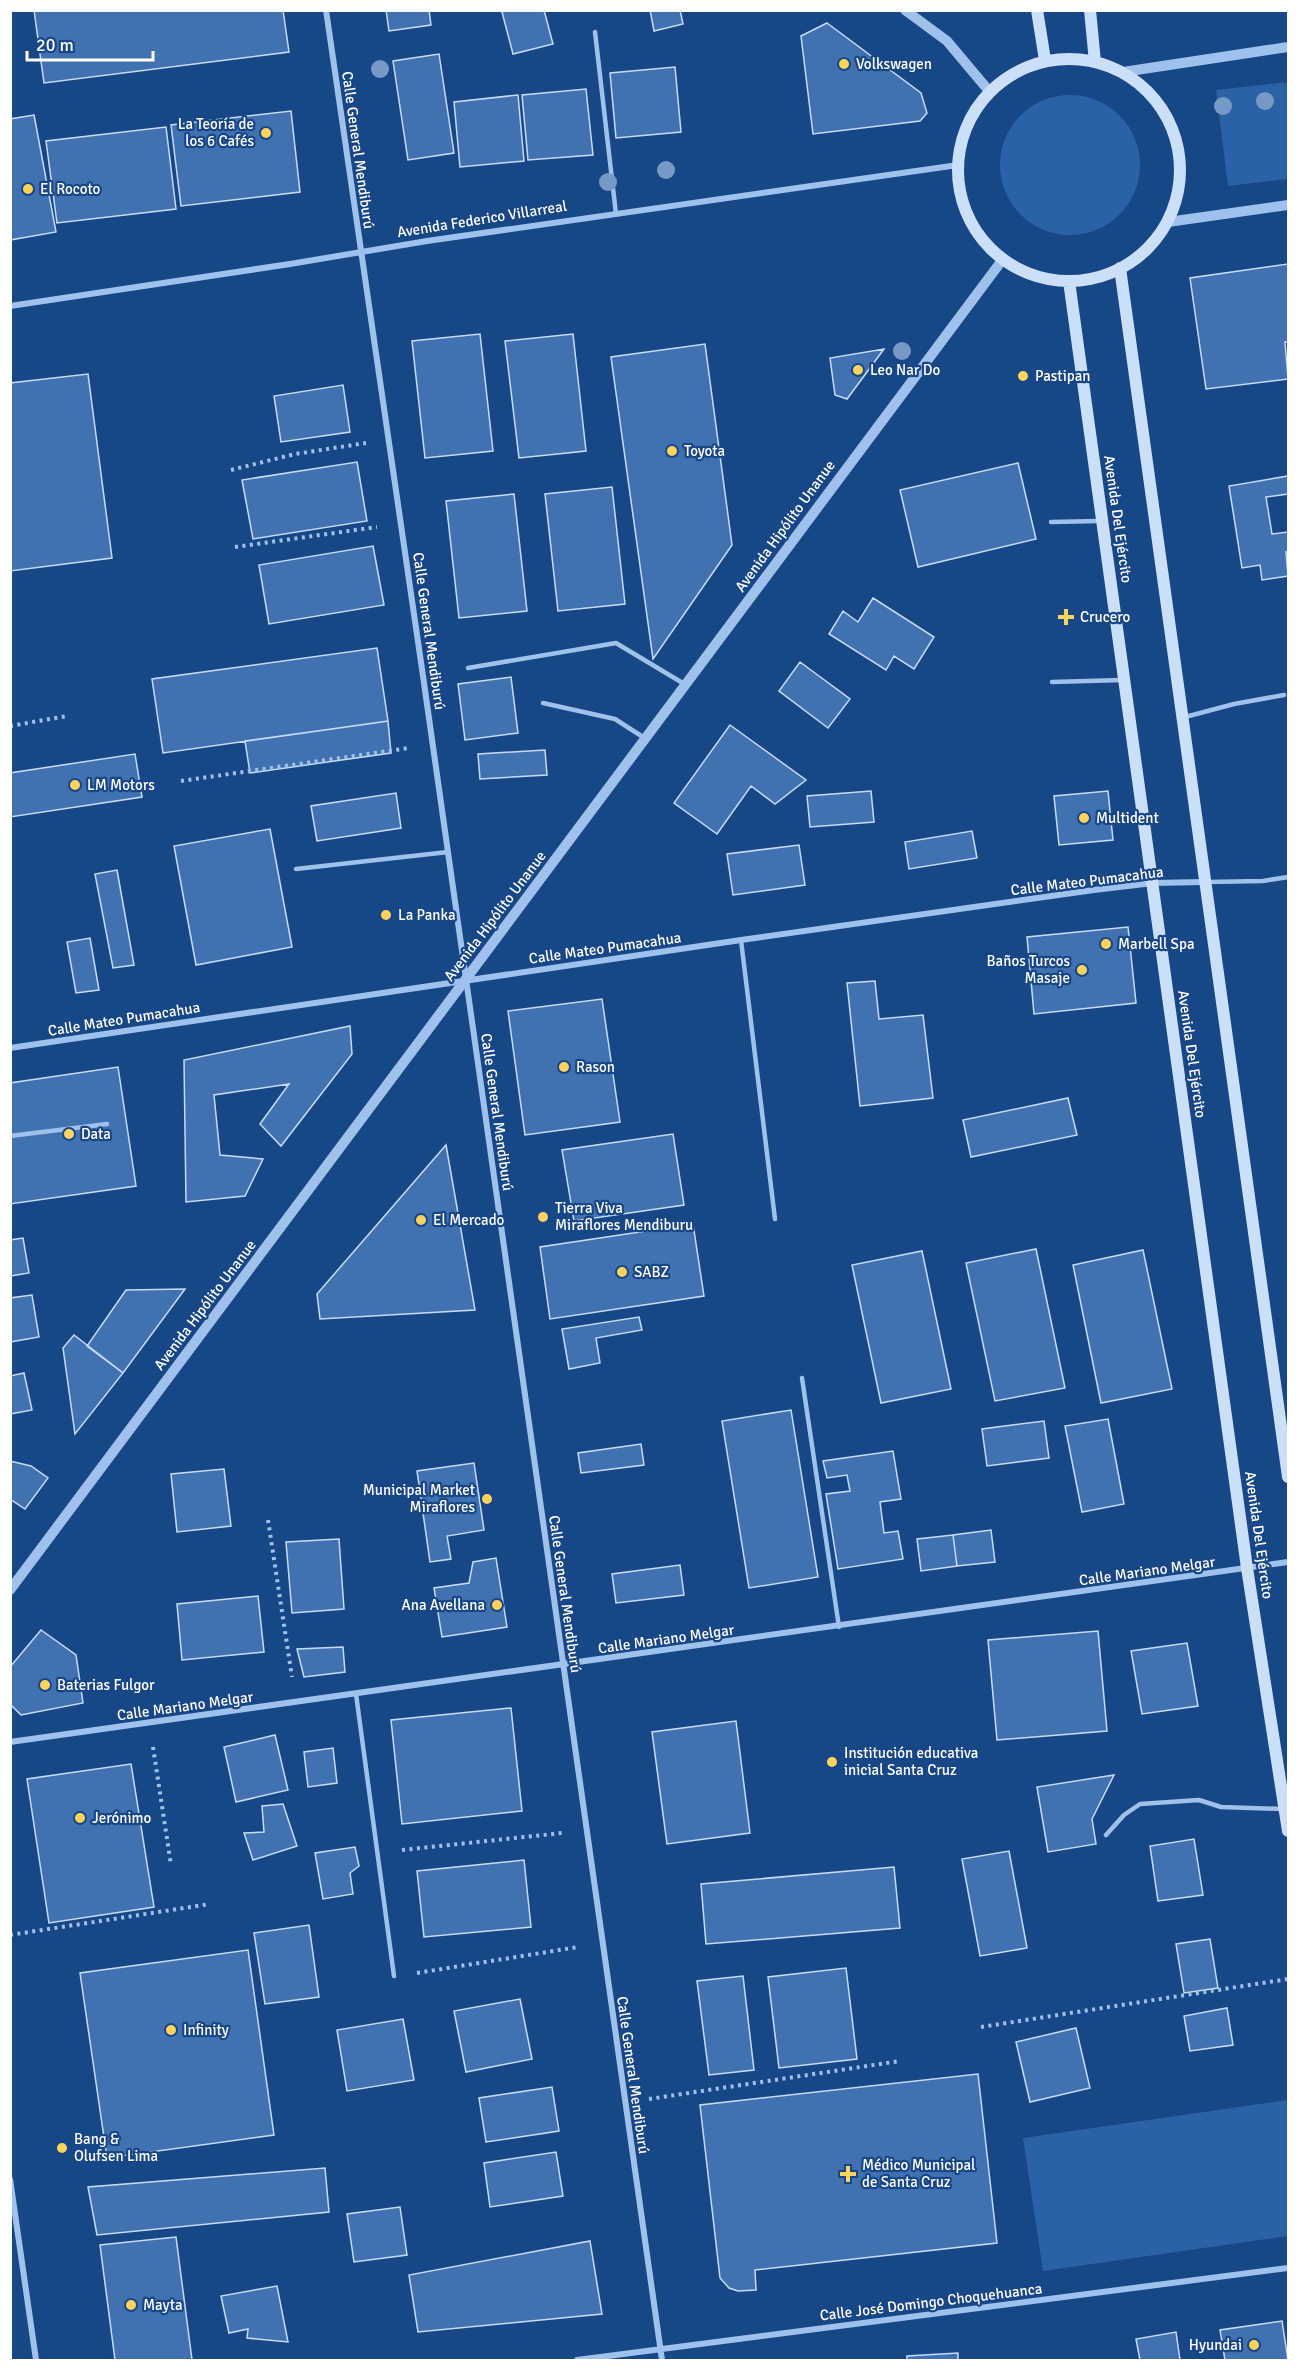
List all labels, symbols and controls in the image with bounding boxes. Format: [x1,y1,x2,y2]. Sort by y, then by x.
scale bar [27,24,153,62]
text: 20 m [36,34,74,56]
place label: Volkswagen [856,55,932,73]
marker: Volkswagen [837,57,851,71]
street label: Calle General Mendiburú [338,70,378,230]
place label: La Teoría de los 6 Cafés [178,115,254,150]
marker: La Teoría de los 6 Cafés [259,126,273,140]
place label: El Rocoto [40,180,101,198]
marker: El Rocoto [21,182,35,196]
street label: Avenida Federico Villarreal [396,197,568,241]
place label: Leo Nar Do [870,361,940,379]
marker: Leo Nar Do [851,363,865,377]
place label: Pastipan [1035,367,1091,385]
marker: Pastipan [1016,369,1030,383]
place label: Toyota [684,442,725,460]
marker: Toyota [665,444,679,458]
street label: Avenida Del Ejército [1100,454,1136,584]
street label: Avenida Hipólito Unanue [731,457,839,595]
street label: Calle General Mendiburú [409,551,449,711]
marker: Crucero [1057,608,1075,626]
place label: Crucero [1080,608,1130,626]
place label: LM Motors [87,776,155,794]
marker: LM Motors [68,778,82,792]
place label: Multident [1096,809,1159,827]
marker: Multident [1077,811,1091,825]
street label: Avenida Hipólito Unanue [440,847,550,985]
street label: Calle Mateo Pumacahua [1010,863,1164,899]
place label: La Panka [398,906,456,924]
marker: La Panka [379,908,393,922]
street label: Calle Mateo Pumacahua [528,928,682,968]
place label: Marbell Spa [1118,935,1195,953]
marker: Marbell Spa [1099,937,1113,951]
place label: Baños Turcos Masaje [987,952,1070,987]
marker: Baños Turcos Masaje [1075,963,1089,977]
street label: Avenida Del Ejército [1174,989,1210,1119]
street label: Calle Mateo Pumacahua [47,998,201,1040]
street label: Calle General Mendiburú [477,1032,517,1192]
place label: Rason [576,1058,615,1076]
marker: Rason [557,1060,571,1074]
place label: Data [81,1125,111,1143]
marker: Data [62,1127,76,1141]
place label: Tierra Viva Miraflores Mendiburu [555,1199,693,1234]
marker: Tierra Viva Miraflores Mendiburu [536,1210,550,1224]
place label: El Mercado [433,1211,505,1229]
marker: El Mercado [414,1213,428,1227]
street label: Avenida Hipólito Unanue [150,1236,260,1374]
place label: SABZ [634,1263,669,1281]
marker: SABZ [615,1265,629,1279]
street label: Avenida Del Ejército [1241,1470,1277,1600]
place label: Municipal Market Miraflores [363,1481,475,1516]
marker: Municipal Market Miraflores [480,1492,494,1506]
street label: Calle General Mendiburú [545,1514,585,1674]
street label: Calle Mariano Melgar [1078,1552,1217,1589]
place label: Ana Avellana [402,1596,485,1614]
marker: Ana Avellana [490,1598,504,1612]
street label: Calle Mariano Melgar [597,1620,736,1657]
place label: Baterias Fulgor [57,1676,155,1694]
marker: Baterias Fulgor [38,1678,52,1692]
street label: Calle Mariano Melgar [116,1687,255,1724]
place label: Institución educativa inicial Santa Cruz [844,1744,978,1779]
marker: Institución educativa inicial Santa Cruz [825,1755,839,1769]
place label: Jerónimo [92,1809,151,1827]
marker: Jerónimo [73,1811,87,1825]
street label: Calle General Mendiburú [613,1995,653,2155]
place label: Infinity [183,2021,229,2039]
marker: Infinity [164,2023,178,2037]
place label: Bang & Olufsen Lima [74,2130,158,2165]
marker: Bang & Olufsen Lima [55,2141,69,2155]
place label: Médico Municipal de Santa Cruz [862,2156,975,2191]
marker: Médico Municipal de Santa Cruz [839,2165,857,2183]
street label: Calle José Domingo Choquehuanca [819,2279,1043,2325]
place label: Mayta [143,2296,183,2314]
marker: Mayta [124,2298,138,2312]
place label: Hyundai [1189,2336,1242,2354]
marker: Hyundai [1247,2338,1261,2352]

